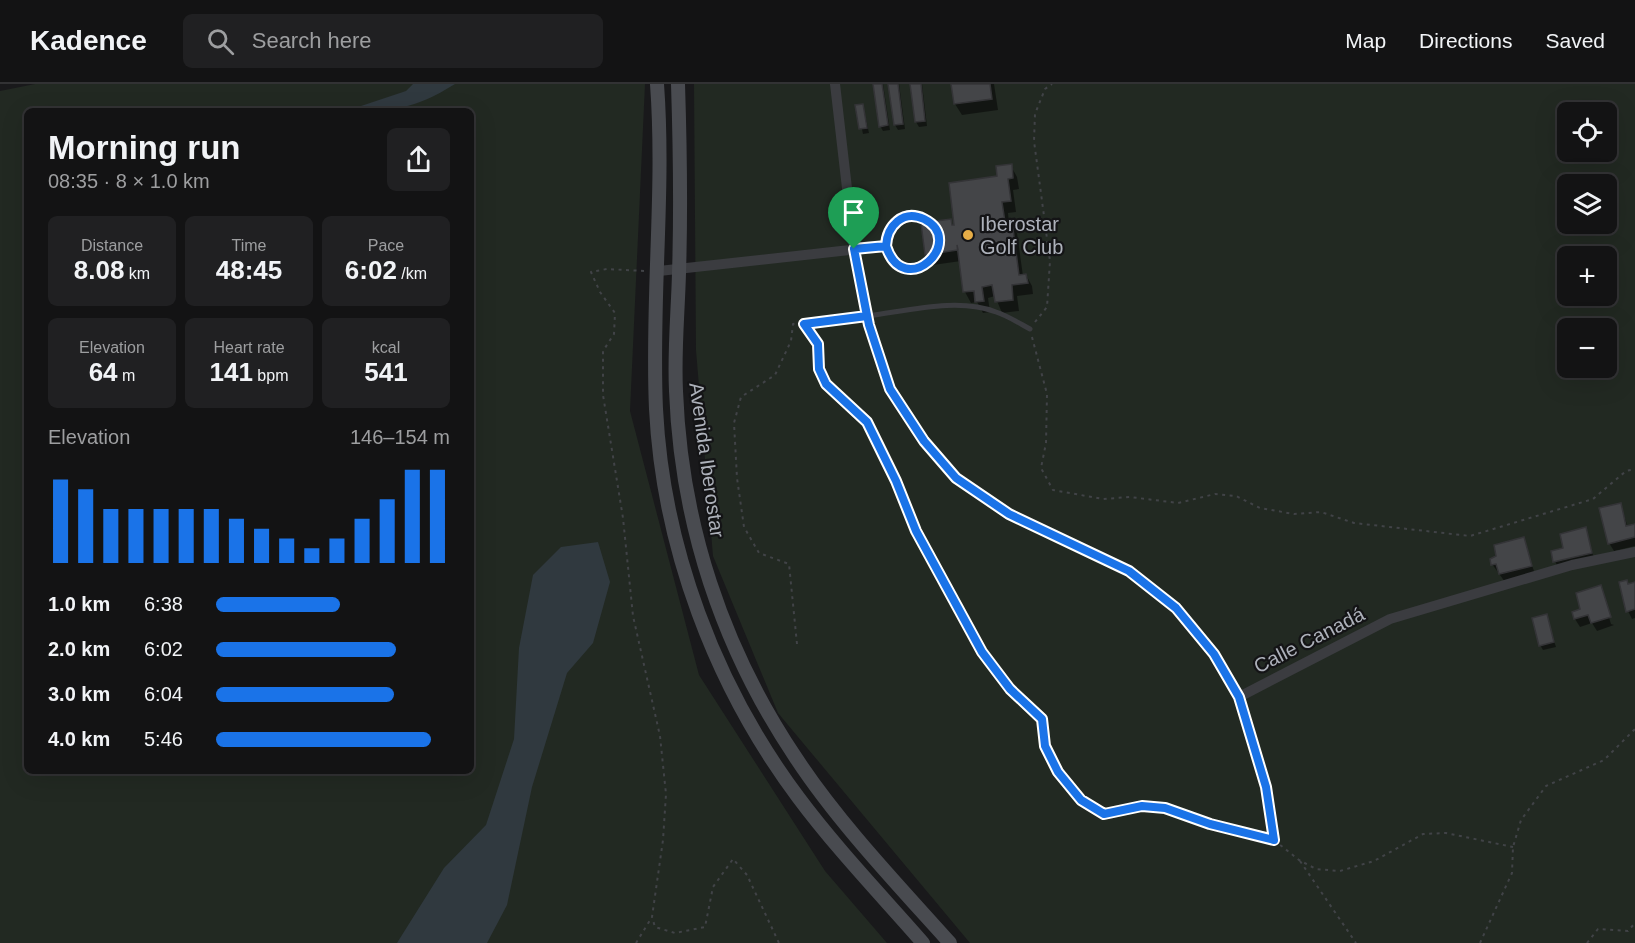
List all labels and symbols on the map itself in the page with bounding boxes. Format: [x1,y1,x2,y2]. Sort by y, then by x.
pin [828,187,879,249]
place label: Iberostar Golf Club [980,213,1063,258]
marker: Iberostar Golf Club [961,228,975,242]
street label: Avenida Iberostar [685,381,729,539]
street label: Calle Canadá [1250,602,1369,677]

